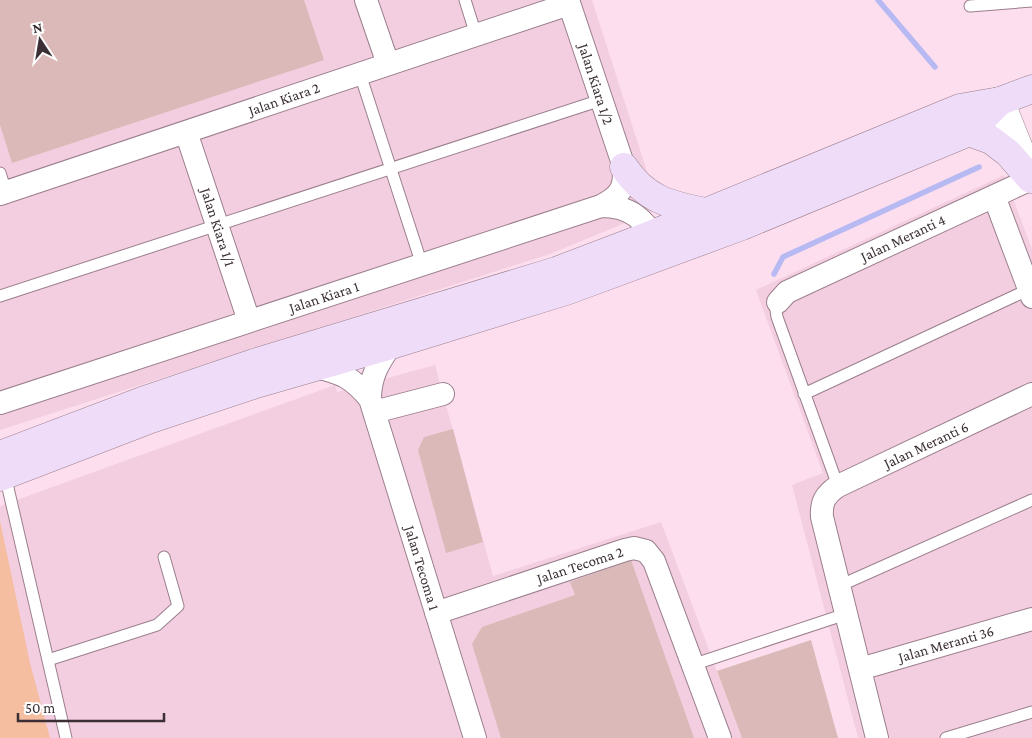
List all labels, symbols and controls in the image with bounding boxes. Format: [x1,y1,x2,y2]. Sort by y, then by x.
north arrow [15,15,65,65]
text: N [31,18,44,36]
street label: Jalan Kiara 1/2 [574,40,617,127]
street label: Jalan Kiara 2 [244,79,322,120]
street label: Jalan Kiara 1/1 [196,184,238,269]
street label: Jalan Meranti 4 [856,211,948,266]
street label: Jalan Kiara 1 [285,278,361,317]
street label: Jalan Meranti 6 [879,418,971,473]
street label: Jalan Tecoma 1 [400,522,442,613]
street label: Jalan Tecoma 2 [533,544,626,588]
street label: Jalan Meranti 36 [894,623,996,667]
scale bar [18,690,164,722]
text: 50 m [25,700,55,716]

